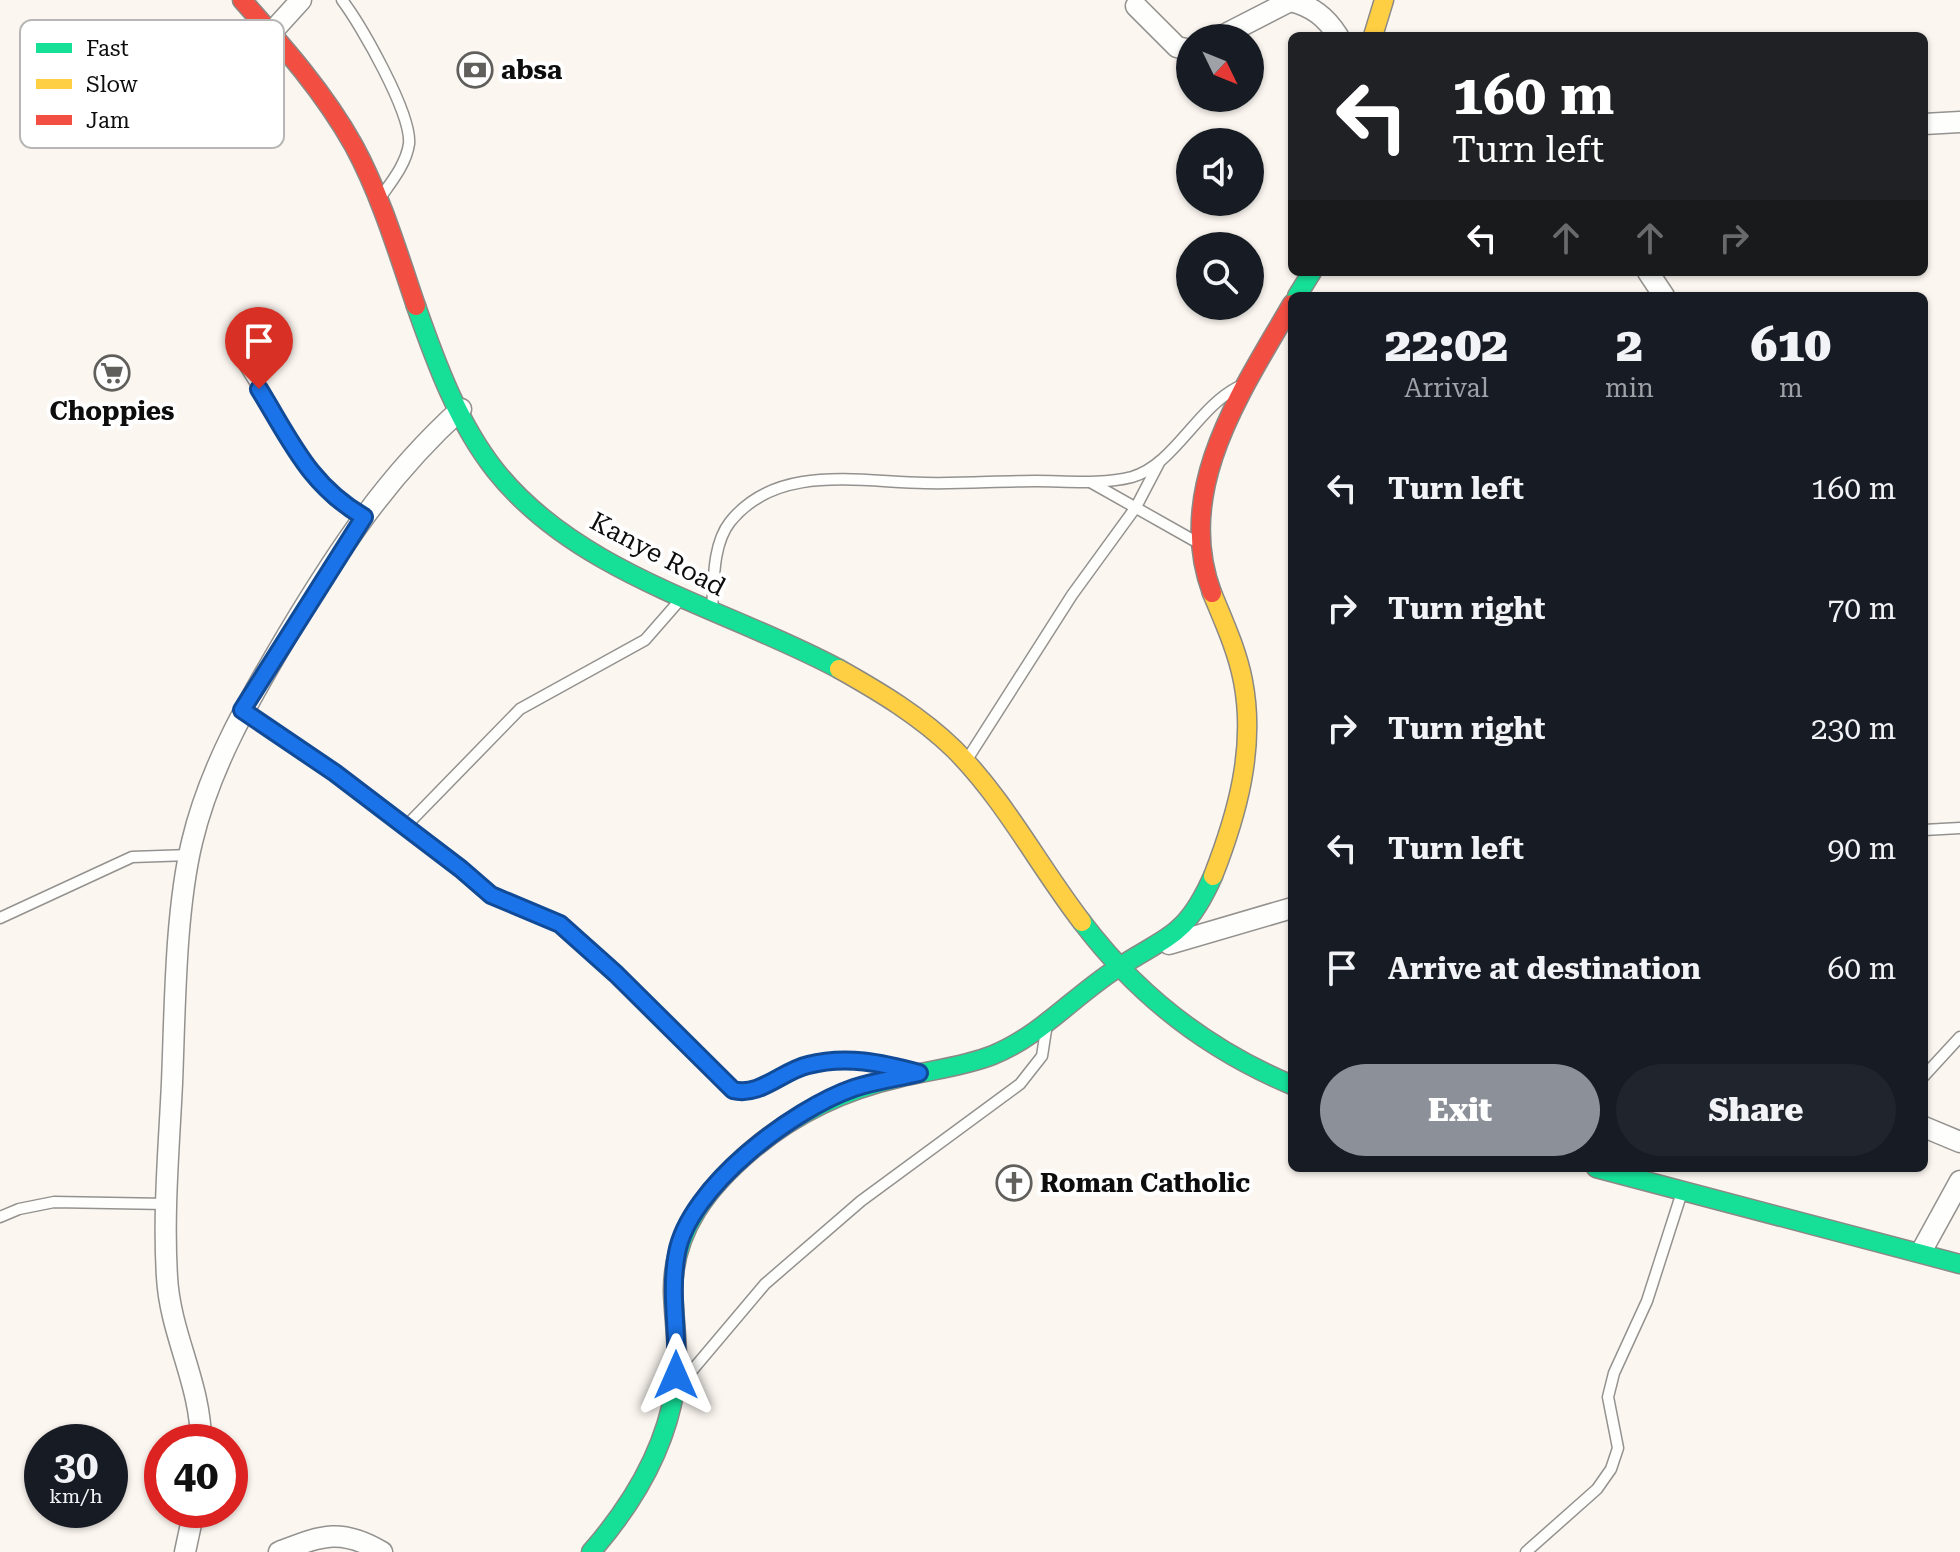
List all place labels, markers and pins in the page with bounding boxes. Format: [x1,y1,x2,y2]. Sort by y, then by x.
bank icon: absa [456,51,494,89]
place label: absa [501,55,562,85]
pin [225,307,293,389]
supermarket icon: Choppies [93,354,131,392]
place label: Choppies [50,396,174,426]
church icon: Roman Catholic [995,1164,1033,1202]
place label: Roman Catholic [1040,1168,1250,1198]

